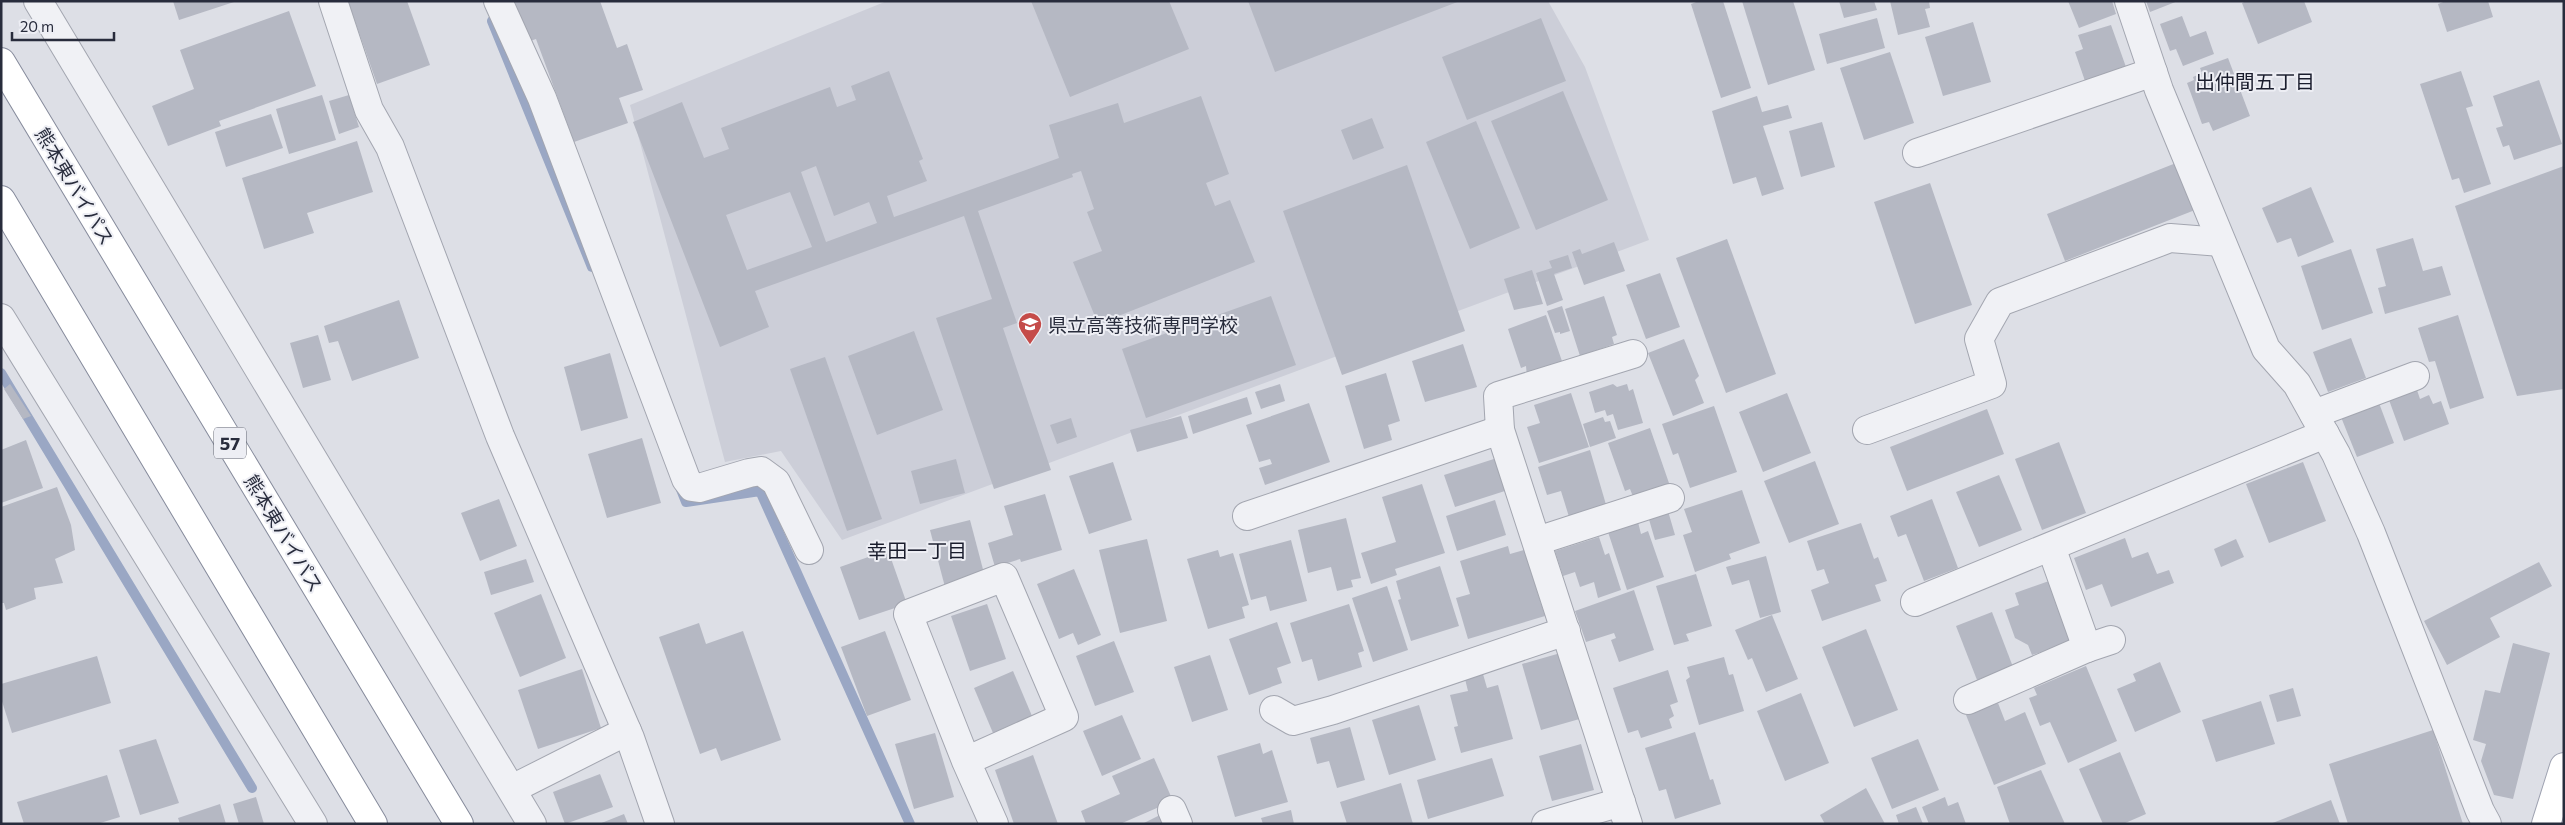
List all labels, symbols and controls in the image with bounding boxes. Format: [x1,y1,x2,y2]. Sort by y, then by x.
scale bar [12,10,115,42]
text: 20 m [20,17,54,35]
district label: 出仲間五丁目 [2195,69,2315,93]
street label: 熊本東バイパス [31,123,119,249]
school or university icon: 県立高等技術専門学校 [1017,311,1043,345]
place label: 県立高等技術専門学校 [1048,313,1238,336]
road number: 57 [214,428,246,458]
street label: 熊本東バイパス [240,470,328,596]
district label: 幸田一丁目 [867,538,967,562]

